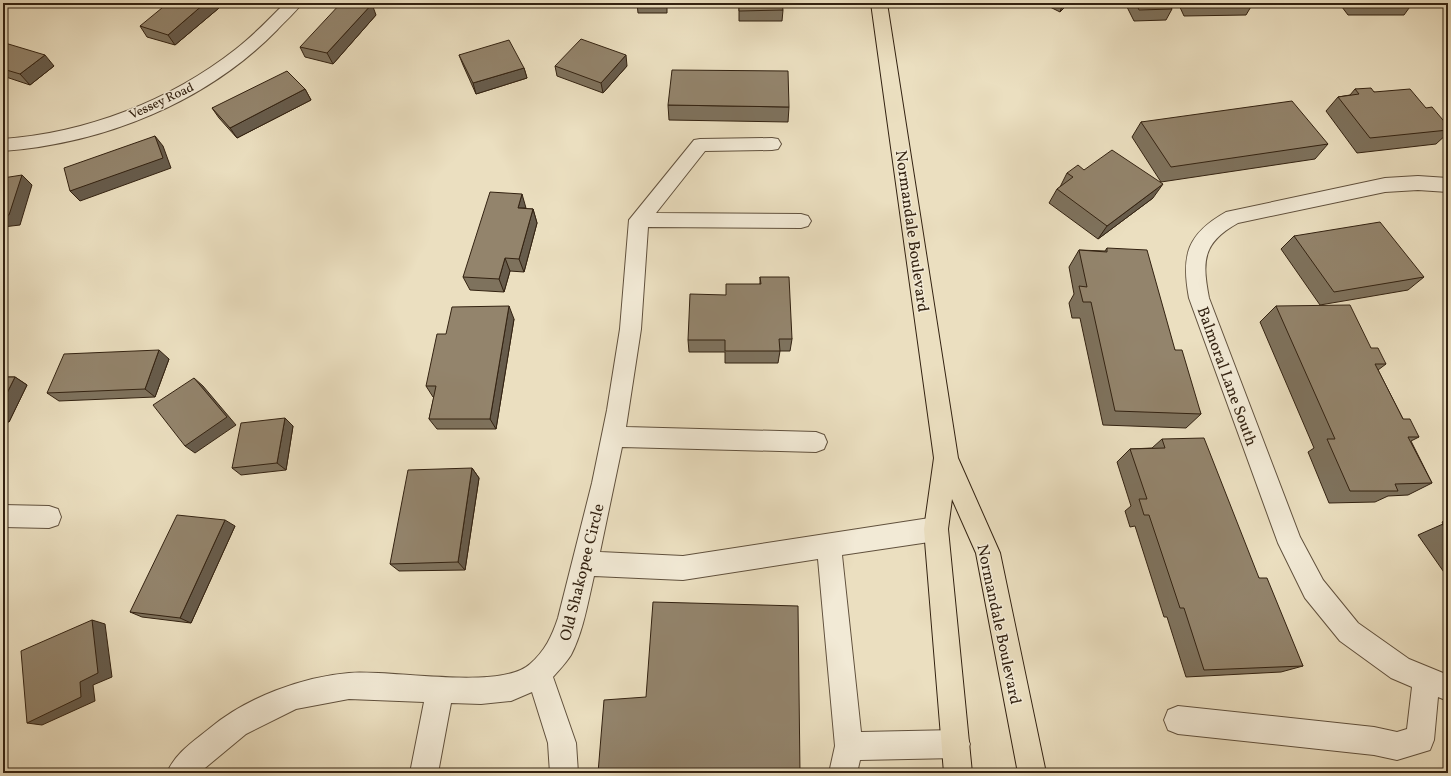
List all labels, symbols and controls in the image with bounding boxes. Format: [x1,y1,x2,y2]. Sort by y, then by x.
street label: Vessey Road [126,79,197,125]
street label: Normandale Boulevard [889,149,933,314]
street label: Balmoral Lane South [1191,304,1262,449]
street label: Old Shakopee Circle [555,502,611,643]
street label: Normandale Boulevard [970,542,1026,707]

